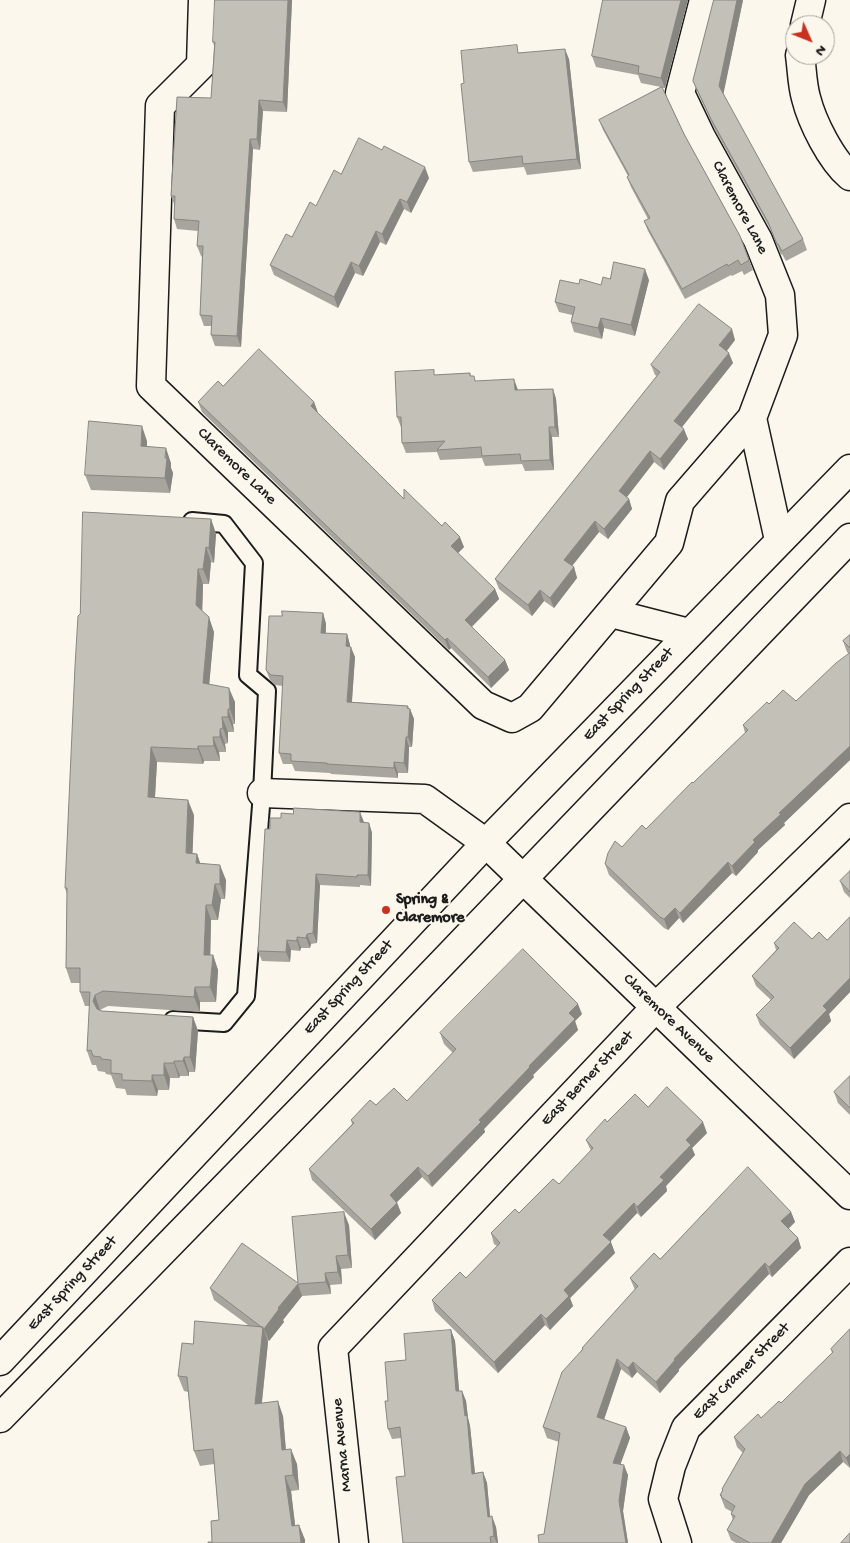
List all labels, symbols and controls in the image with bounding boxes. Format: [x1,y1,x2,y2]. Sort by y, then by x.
north arrow [785,15,835,65]
text: N [811,41,830,59]
street label: Claremore Lane [706,158,772,258]
street label: Claremore Lane [192,424,280,510]
street label: East Spring Street [579,644,679,746]
place label: Spring & Claremore [396,891,465,929]
marker: Spring & Claremore [380,904,392,916]
street label: East Spring Street [300,937,398,1039]
street label: Claremore Avenue [618,970,718,1068]
street label: East Berner Street [538,1027,638,1131]
street label: East Spring Street [24,1233,122,1335]
street label: East Cramer Street [689,1319,795,1425]
street label: Marna Avenue [329,1397,357,1493]

